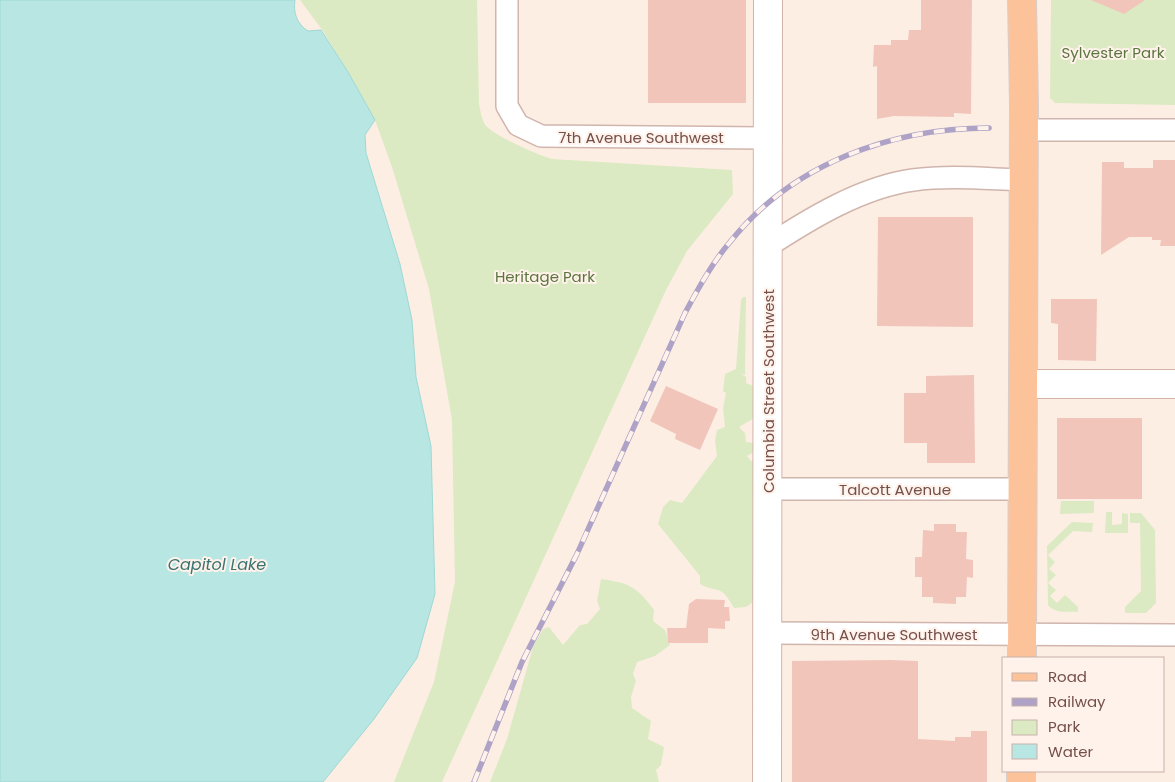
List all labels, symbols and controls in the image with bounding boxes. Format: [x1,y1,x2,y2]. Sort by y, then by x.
park label: Sylvester Park [1062,42,1165,63]
street label: 7th Avenue Southwest [558,127,724,148]
park label: Heritage Park [495,266,595,287]
street label: Columbia Street Southwest [758,289,779,493]
street label: Talcott Avenue [839,479,951,500]
water label: Capitol Lake [168,553,266,576]
street label: 9th Avenue Southwest [811,624,977,645]
legend [1002,657,1165,772]
text: Road [1048,666,1087,687]
text: Railway [1048,691,1106,712]
text: Park [1048,716,1080,737]
text: Water [1048,741,1094,762]

